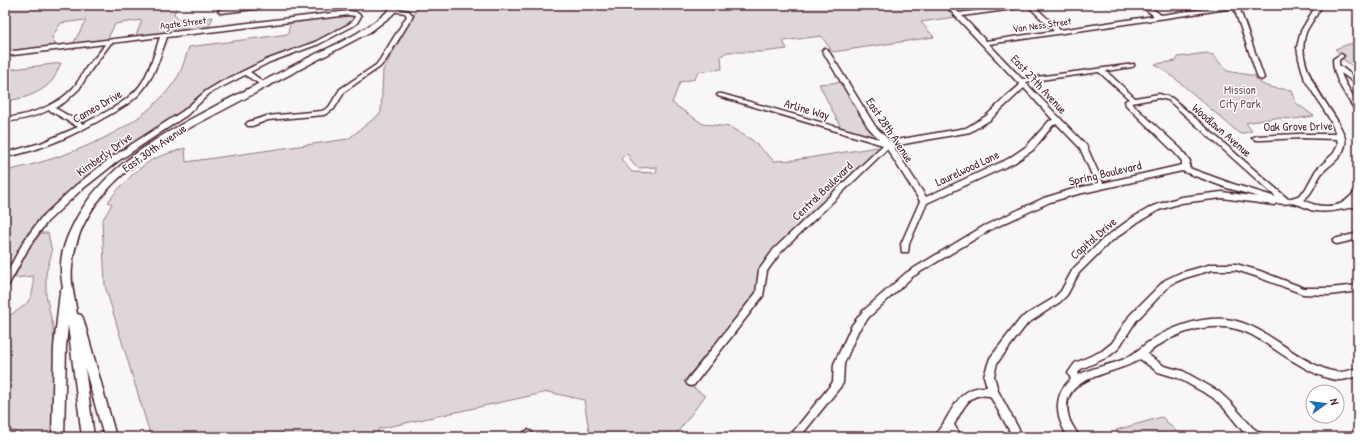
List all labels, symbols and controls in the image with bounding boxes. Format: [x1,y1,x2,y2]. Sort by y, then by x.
street label: Agate Street [159,14,207,32]
street label: Van Ness Street [1012,14,1073,36]
street label: East 27th Avenue [1007,51,1071,118]
park label: Mission City Park [1219,81,1261,112]
street label: Cameo Drive [69,85,125,127]
street label: Arline Way [782,94,832,124]
street label: East 28th Avenue [862,94,918,166]
street label: Woodlawn Avenue [1189,99,1256,161]
street label: Oak Grove Drive [1263,117,1333,135]
street label: East 30th Avenue [119,120,190,176]
street label: Kimberly Drive [73,128,136,180]
street label: Laurelwood Lane [932,146,1002,190]
street label: Spring Boulevard [1067,156,1143,190]
street label: Central Boulevard [788,157,856,224]
street label: Capital Drive [1066,213,1120,263]
north arrow [1305,384,1345,424]
text: N [1327,397,1342,406]

